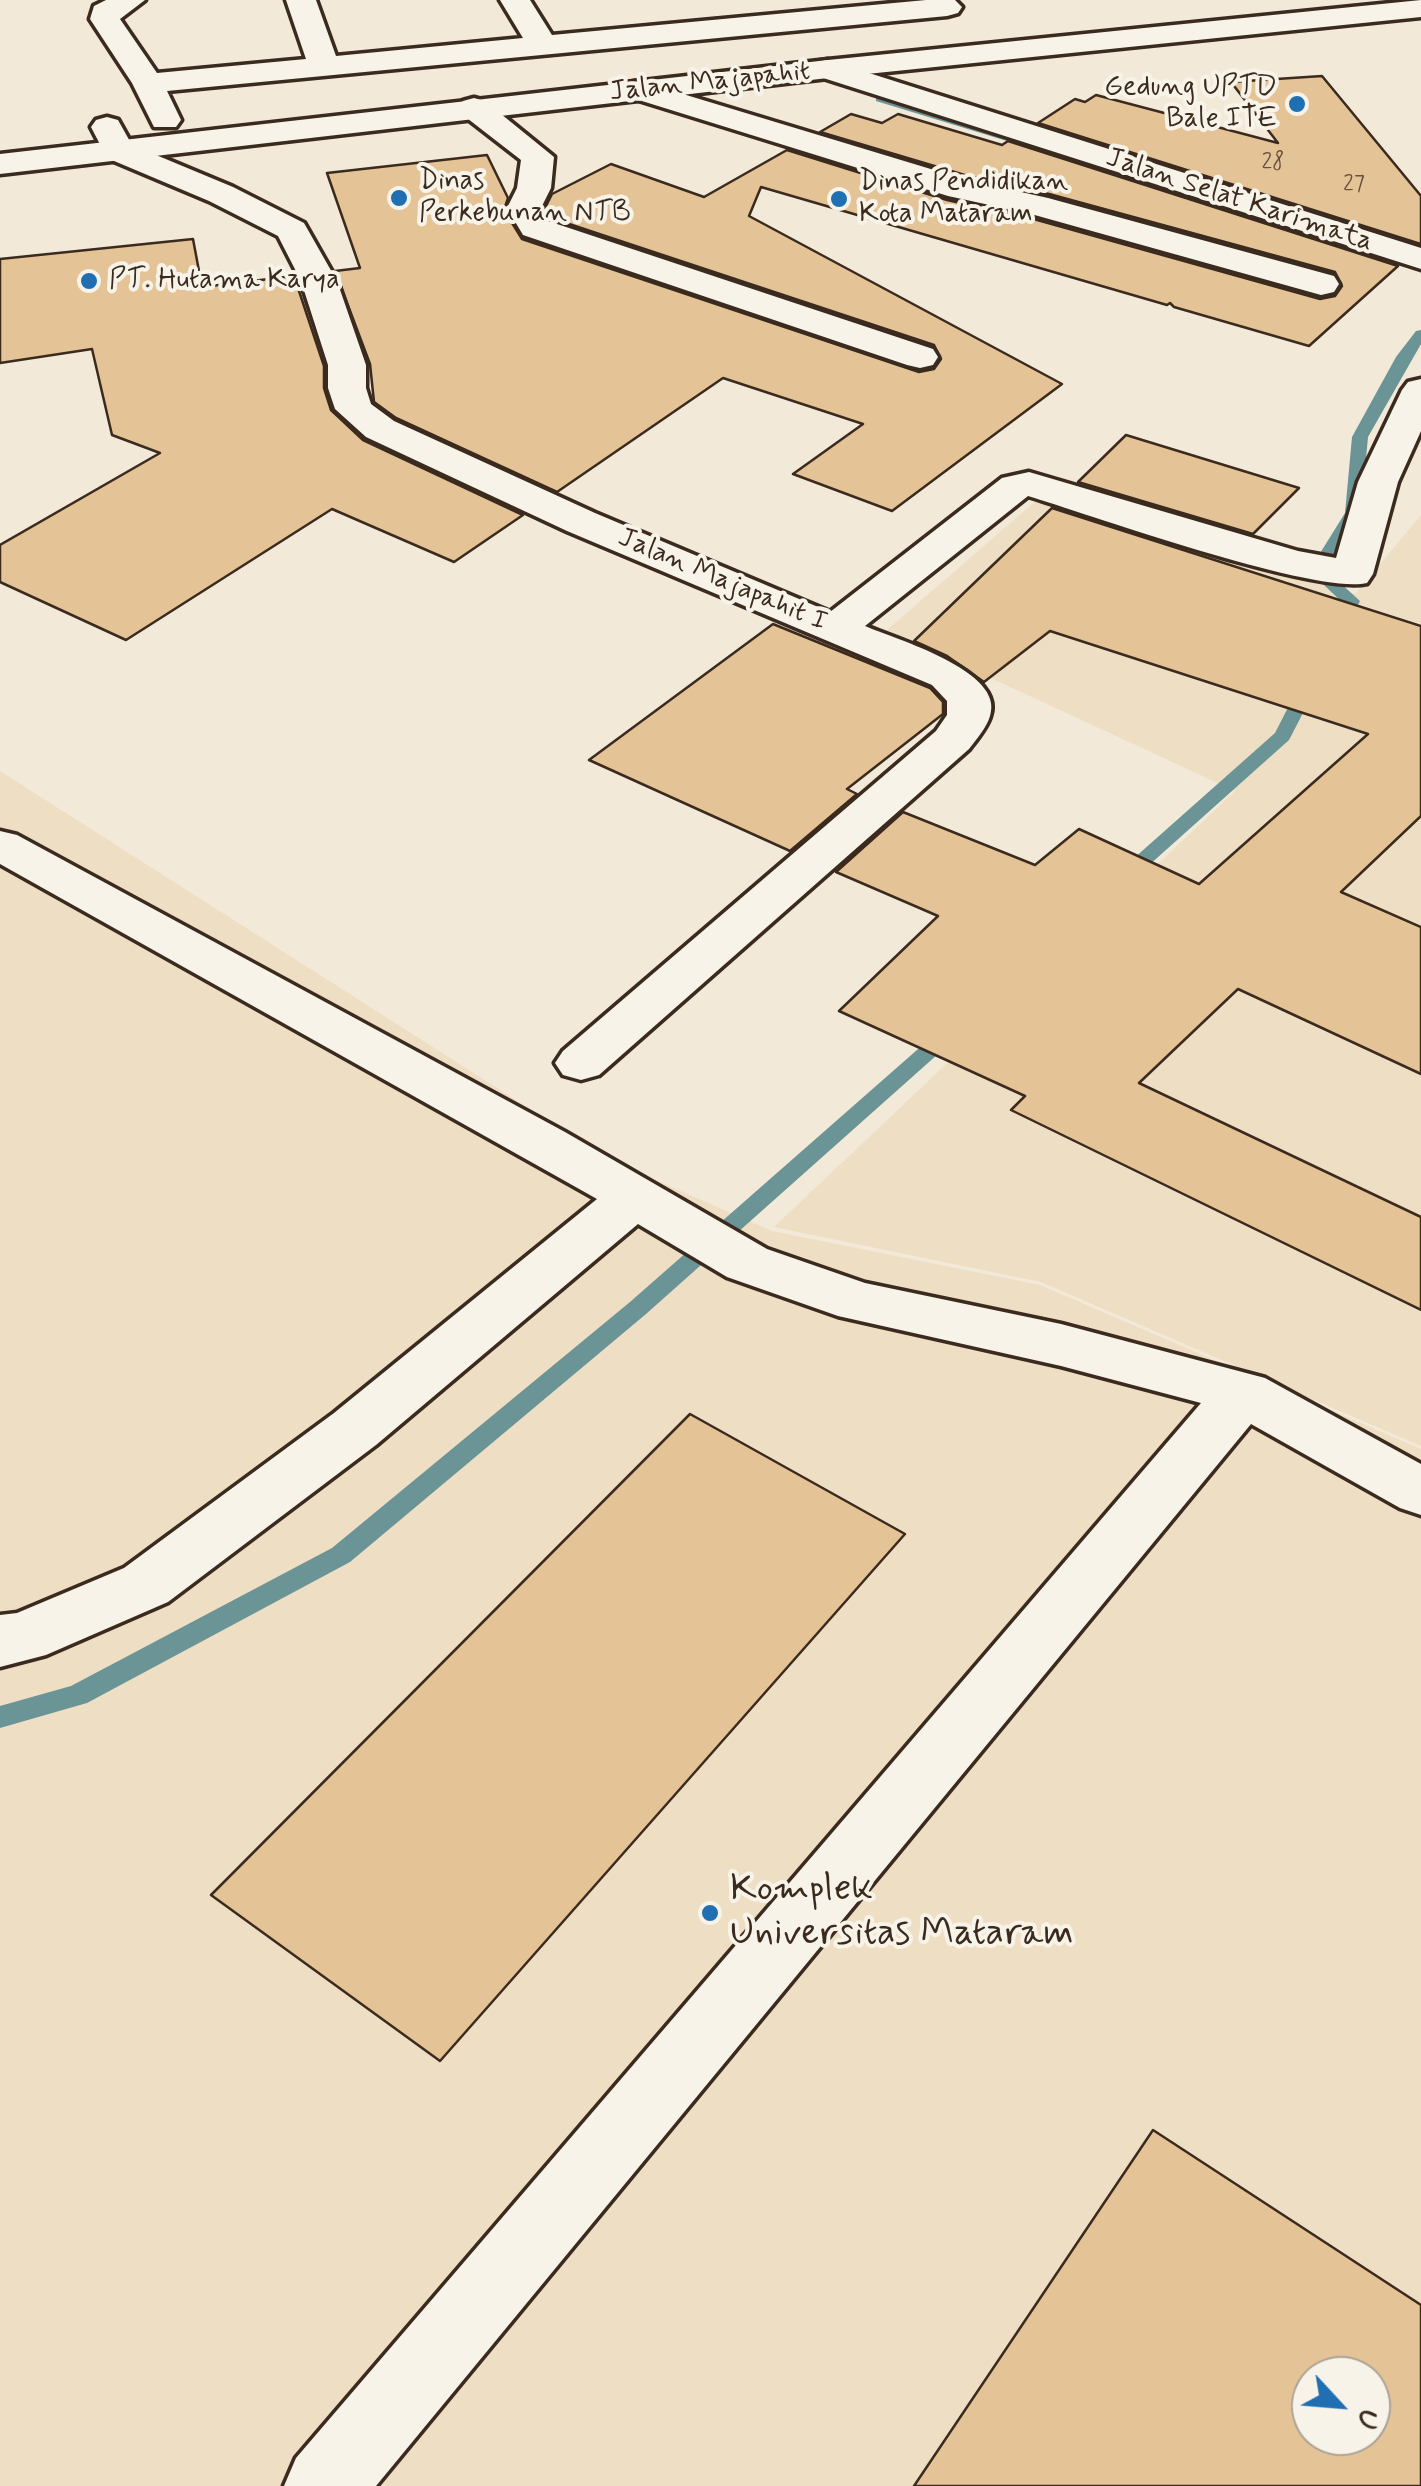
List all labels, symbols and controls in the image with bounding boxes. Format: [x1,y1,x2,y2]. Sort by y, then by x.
street label: Jalan Majapahit [608,56,812,110]
place label: Gedung UPTD Bale ITE [1104,71,1277,137]
marker: Gedung UPTD Bale ITE [1286,93,1308,115]
street label: Jalan Selat Karimata [1101,142,1377,260]
house number: 28 [1262,150,1284,176]
place label: Dinas Perkebunan NTB [419,165,631,231]
place label: Dinas Pendidikan Kota Mataram [859,166,1068,232]
house number: 27 [1343,172,1365,198]
marker: Dinas Perkebunan NTB [388,187,410,209]
marker: Dinas Pendidikan Kota Mataram [828,188,850,210]
place label: PT. Hutama Karya [109,264,340,298]
marker: PT. Hutama Karya [78,270,100,292]
street label: Jalan Majapahit I [612,522,832,640]
place label: Komplek Universitas Mataram [730,1868,1074,1958]
marker: Komplek Universitas Mataram [699,1902,721,1924]
north arrow [1291,2356,1391,2456]
text: U [1346,2402,1387,2435]

